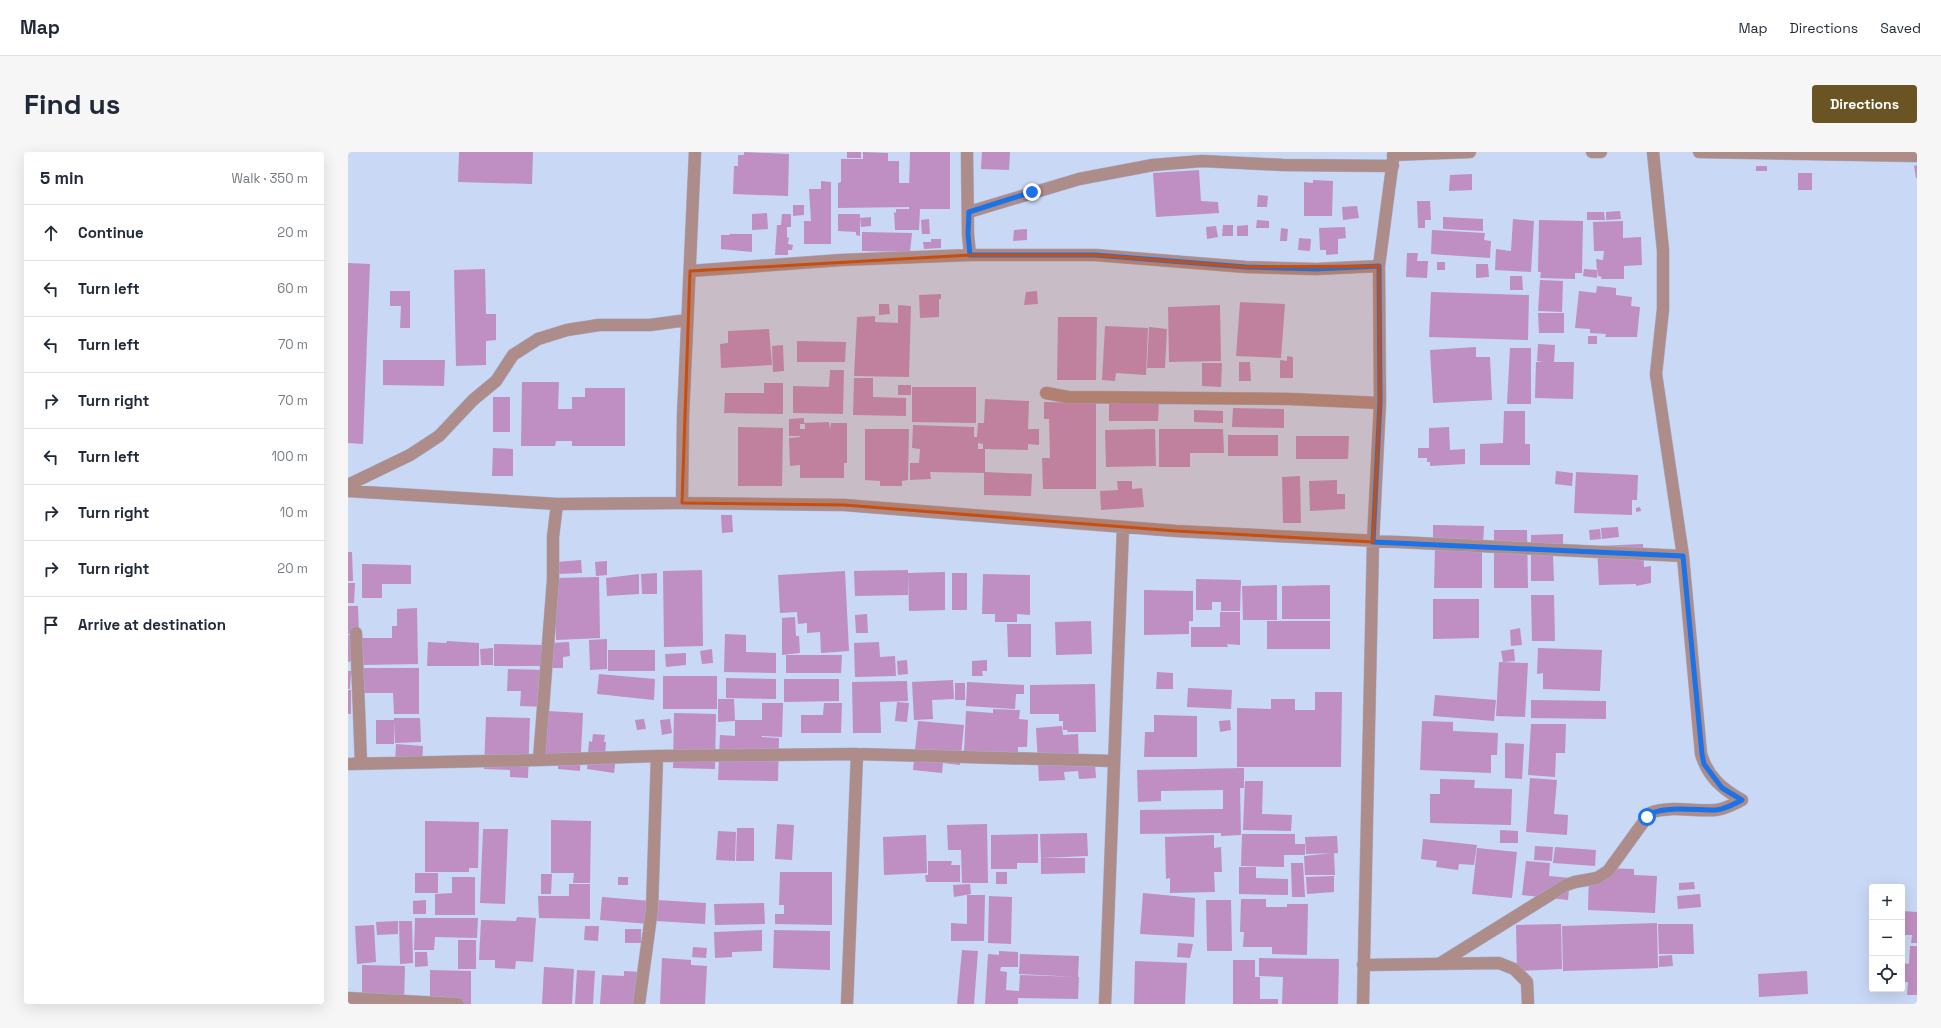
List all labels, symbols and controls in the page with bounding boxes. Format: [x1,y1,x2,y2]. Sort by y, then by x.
text: Map [20,15,60,40]
text: Map [1738,19,1768,37]
text: Directions [1790,19,1858,37]
text: Saved [1880,19,1921,37]
button: Directions [1812,85,1917,123]
text: Find us [24,86,121,122]
text: 5 min [40,167,84,189]
text: Walk · 350 m [231,170,308,187]
route end [1023,183,1041,201]
icon: ahead [40,222,62,244]
text: Continue [78,223,144,242]
text: 20 m [277,224,308,241]
icon: left [40,278,62,300]
text: Turn left [78,279,140,298]
text: 60 m [277,280,308,297]
icon: left [40,334,62,356]
text: Turn left [78,335,140,354]
text: 70 m [278,336,308,353]
icon: right [40,390,62,412]
text: Turn right [78,391,149,410]
text: 70 m [278,392,308,409]
icon: left [40,446,62,468]
text: Turn left [78,447,140,466]
text: 100 m [271,448,308,465]
icon: right [40,502,62,524]
text: Turn right [78,503,149,522]
text: 10 m [280,504,308,521]
icon: right [40,558,62,580]
text: Turn right [78,559,149,578]
text: 20 m [277,560,308,577]
icon: arrive [40,614,62,636]
text: Arrive at destination [78,615,226,634]
route start [1638,808,1656,826]
map controls [1869,884,1905,992]
button: + [1869,884,1905,920]
button: − [1869,920,1905,956]
button: locate [1869,956,1905,992]

